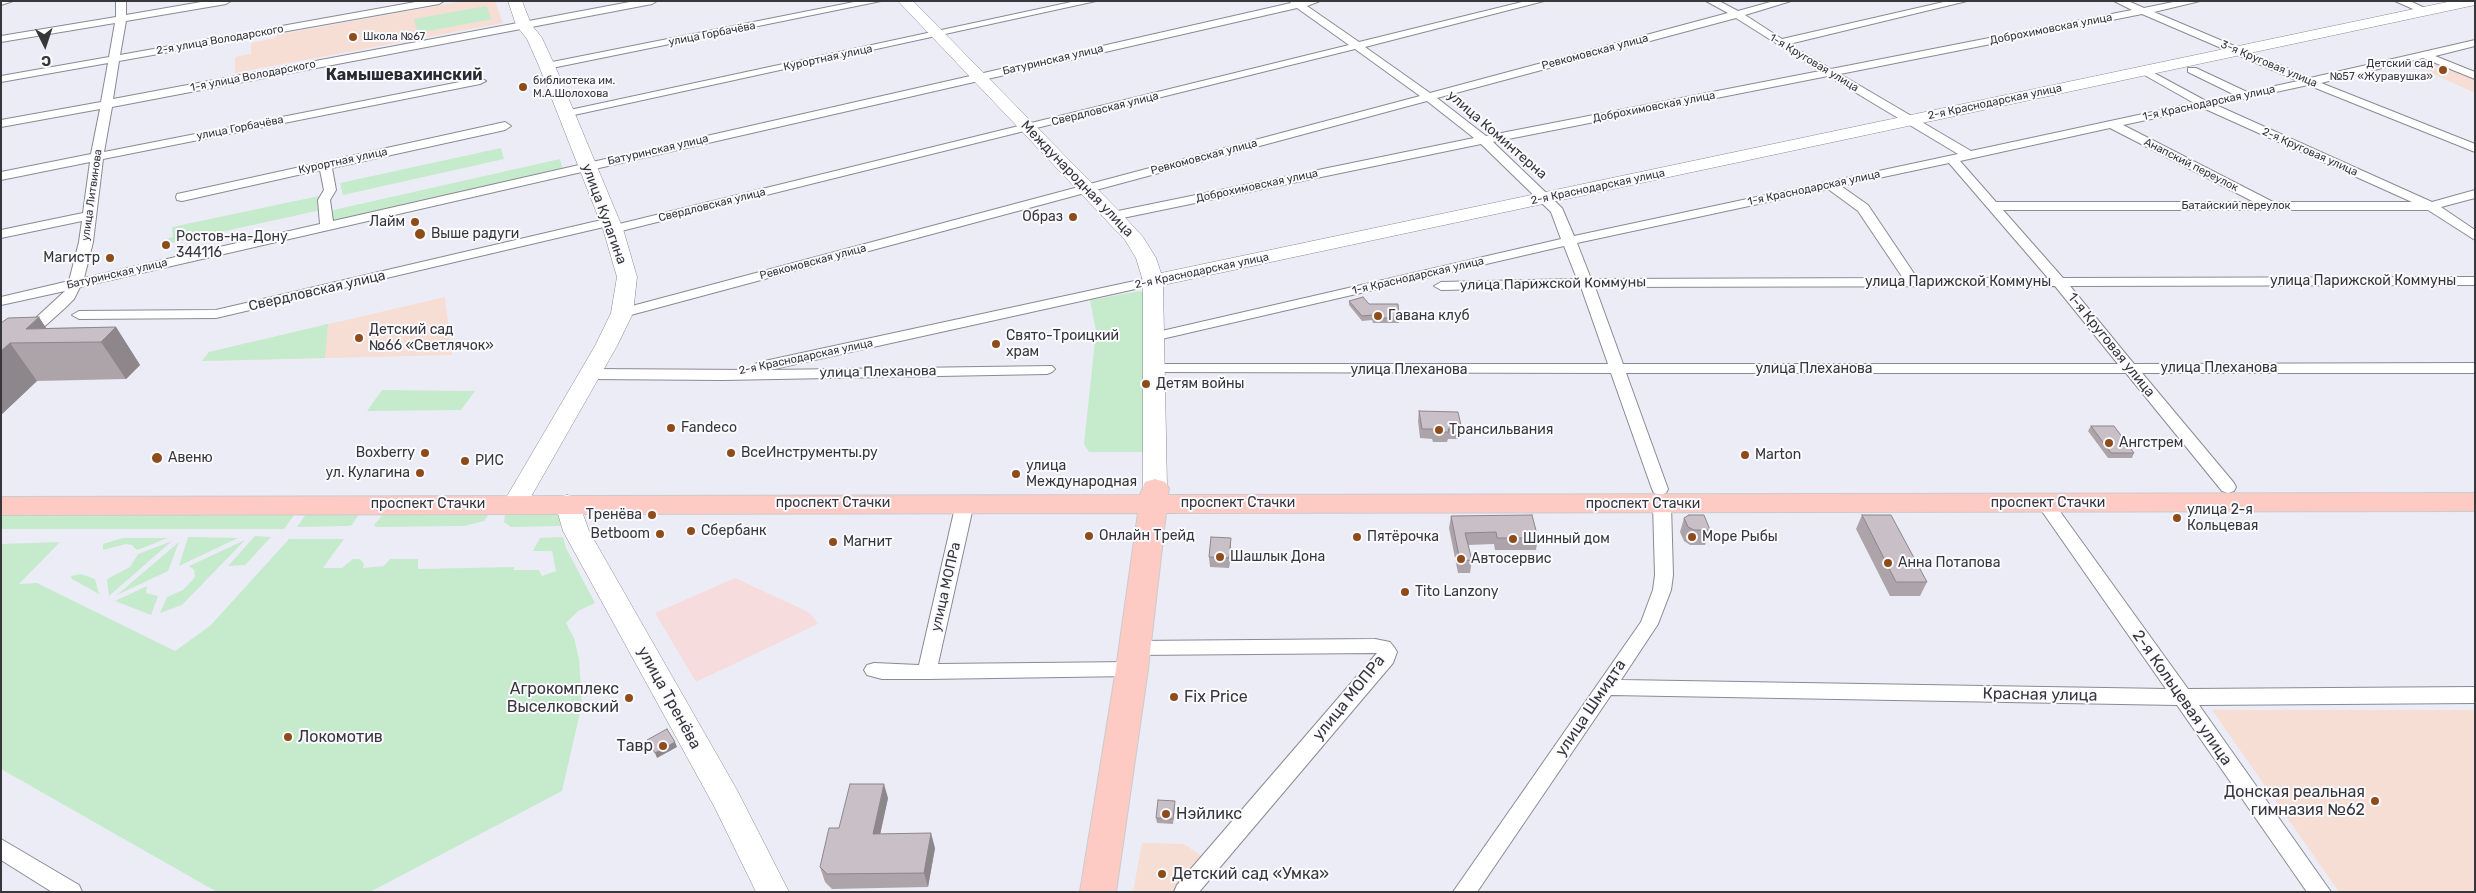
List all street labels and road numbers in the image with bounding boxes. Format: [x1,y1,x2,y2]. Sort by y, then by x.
street label: Доброхимовская улица [1989,11,2113,47]
street label: улица Горбачёва [667,19,757,49]
street label: 2-я улица Володарского [155,22,285,58]
street label: Ревкомовская улица [1540,31,1650,73]
street label: 1-я Круговая улица [1767,31,1861,95]
street label: 3-я Круговая улица [2219,38,2319,90]
street label: Курортная улица [782,42,874,74]
street label: Батуринская улица [1001,42,1105,78]
street label: 1-я улица Володарского [189,57,317,95]
street label: 2-я Краснодарская улица [1927,81,2063,123]
street label: 1-я Краснодарская улица [2142,83,2276,123]
street label: улица Коминтерна [1444,87,1550,183]
street label: Свердловская улица [1050,89,1160,129]
street label: Доброхимовская улица [1592,89,1716,125]
street label: улица Горбачёва [195,113,285,143]
street label: Международная улица [1017,117,1137,241]
street label: 2-я Круговая улица [2260,125,2360,179]
street label: Батуринская улица [606,132,710,168]
street label: Анапский переулок [2142,135,2240,195]
street label: Ревкомовская улица [1149,136,1259,178]
street label: Курортная улица [297,145,389,177]
street label: улица Литвинова [79,148,105,242]
street label: улица Кулагина [578,161,630,267]
street label: 2-я Краснодарская улица [1530,166,1666,208]
street label: Доброхимовская улица [1195,167,1319,205]
street label: 1-я Краснодарская улица [1747,168,1881,208]
street label: Свердловская улица [657,185,767,225]
street label: Батайский переулок [2181,199,2291,213]
street label: Ревкомовская улица [758,241,868,283]
street label: 2-я Краснодарская улица [1134,250,1270,292]
street label: 1-я Краснодарская улица [1351,254,1485,298]
street label: Батуринская улица [65,256,169,292]
street label: Свердловская улица [247,267,387,315]
street label: улица Парижской Коммуны [2270,273,2456,289]
street label: улица Парижской Коммуны [1460,274,1646,294]
street label: улица Парижской Коммуны [1865,274,2051,290]
street label: 1-я Круговая улица [2064,289,2158,401]
street label: 2-я Краснодарская улица [738,336,874,378]
street label: улица Плеханова [2160,360,2278,376]
street label: улица Плеханова [1755,361,1873,377]
street label: улица Плеханова [1350,362,1468,378]
street label: улица Плеханова [819,363,937,381]
street label: проспект Стачки [776,495,890,511]
street label: проспект Стачки [1181,495,1295,511]
street label: проспект Стачки [1991,495,2105,511]
street label: проспект Стачки [371,496,485,512]
street label: проспект Стачки [1586,496,1700,512]
street label: улица МОПРа [928,541,964,633]
street label: 2-я Кольцевая улица [2128,627,2236,769]
street label: улица Тренёва [633,643,705,753]
street label: улица МОПРа [1309,652,1389,744]
street label: улица Шмидта [1552,656,1630,760]
street label: Красная улица [1983,684,2097,706]

